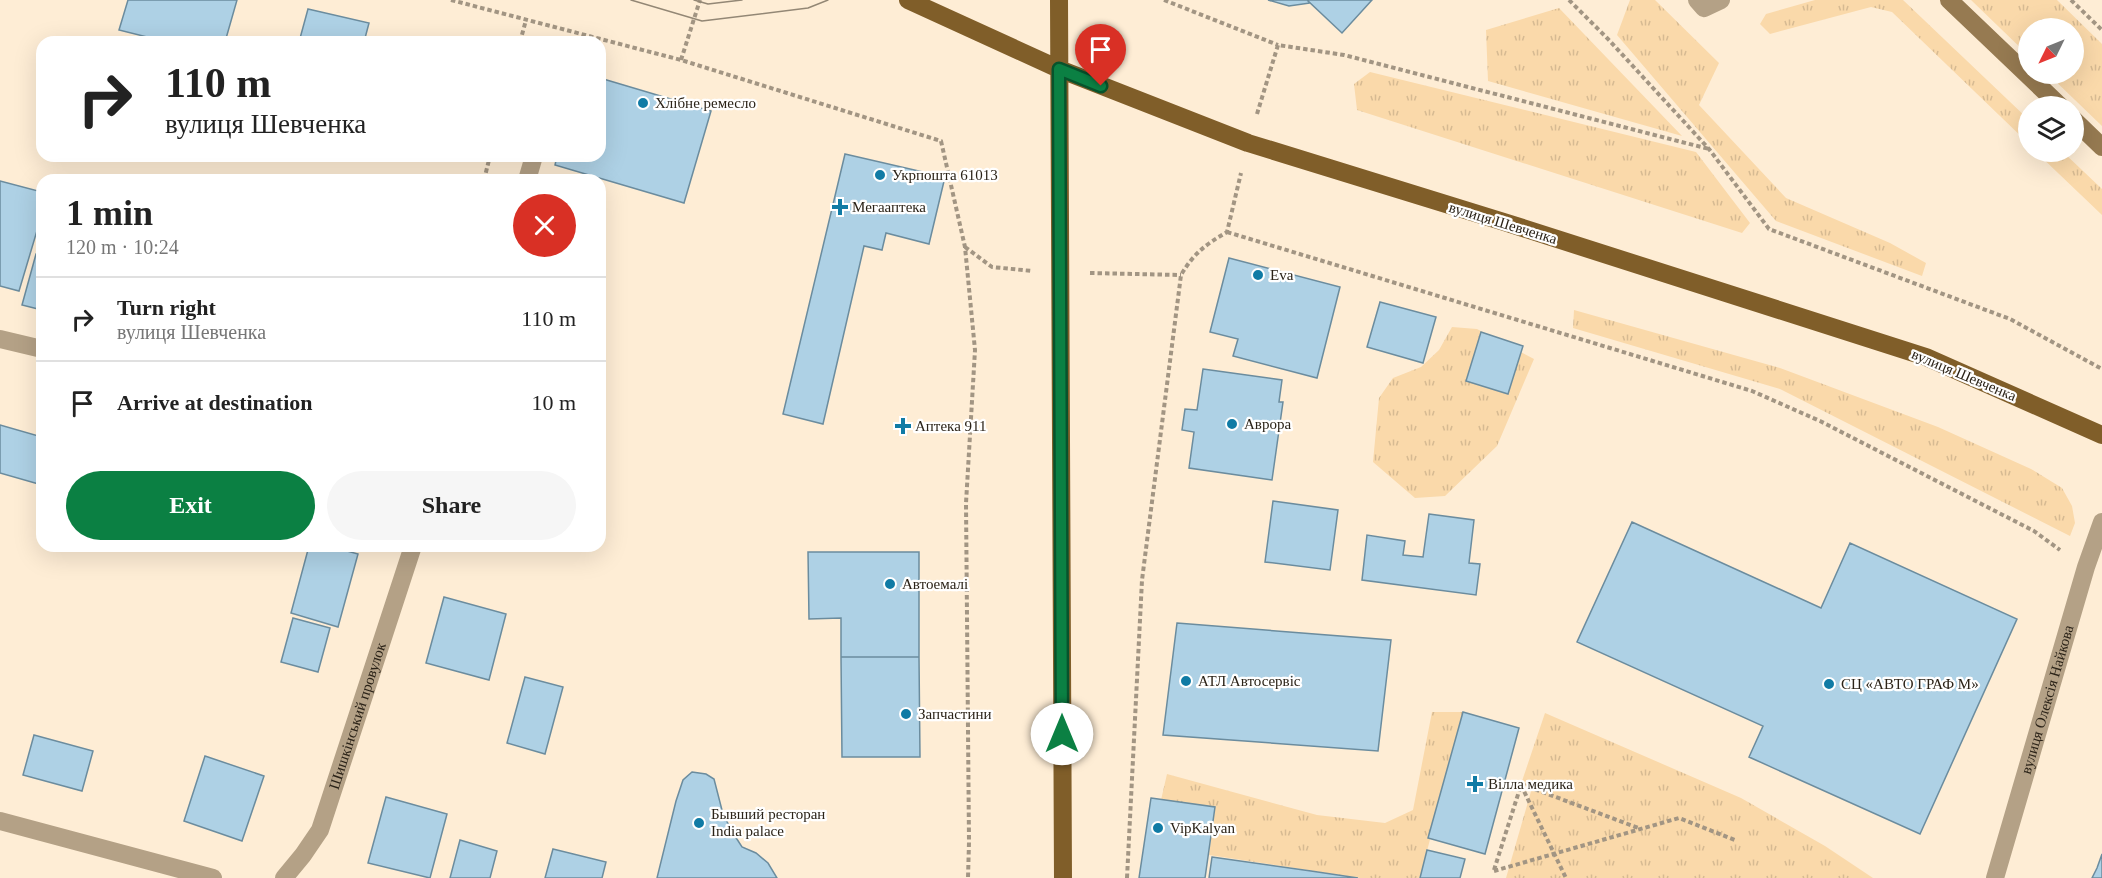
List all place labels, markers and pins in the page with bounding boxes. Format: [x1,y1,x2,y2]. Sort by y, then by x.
pin [1075,24,1126,86]
place label: Хлібне ремесло [655,95,756,111]
marker: Хлібне ремесло [636,96,650,110]
place label: Укрпошта 61013 [892,167,998,183]
marker: Укрпошта 61013 [873,168,887,182]
place label: Мегааптека [852,199,926,215]
marker: Мегааптека [833,200,847,214]
place label: Eva [1270,267,1294,283]
marker: Eva [1251,268,1265,282]
place label: Аврора [1244,416,1291,432]
marker: Аврора [1225,417,1239,431]
place label: Аптека 911 [915,418,986,434]
marker: Аптека 911 [896,419,910,433]
place label: Автоемалі [902,576,968,592]
marker: Автоемалі [883,577,897,591]
place label: АТЛ Автосервіс [1198,673,1301,689]
marker: АТЛ Автосервіс [1179,674,1193,688]
place label: СЦ «АВТО ГРАФ М» [1841,676,1979,692]
marker: СЦ «АВТО ГРАФ М» [1822,677,1836,691]
place label: Запчастини [918,706,992,722]
marker: Запчастини [899,707,913,721]
marker: Вілла медика [1466,775,1484,793]
place label: Вілла медика [1488,776,1573,792]
place label: Бывший ресторан India palace [711,806,825,839]
marker: Бывший ресторан India palace [692,816,706,830]
place label: VipKalyan [1170,820,1235,836]
marker: VipKalyan [1151,821,1165,835]

